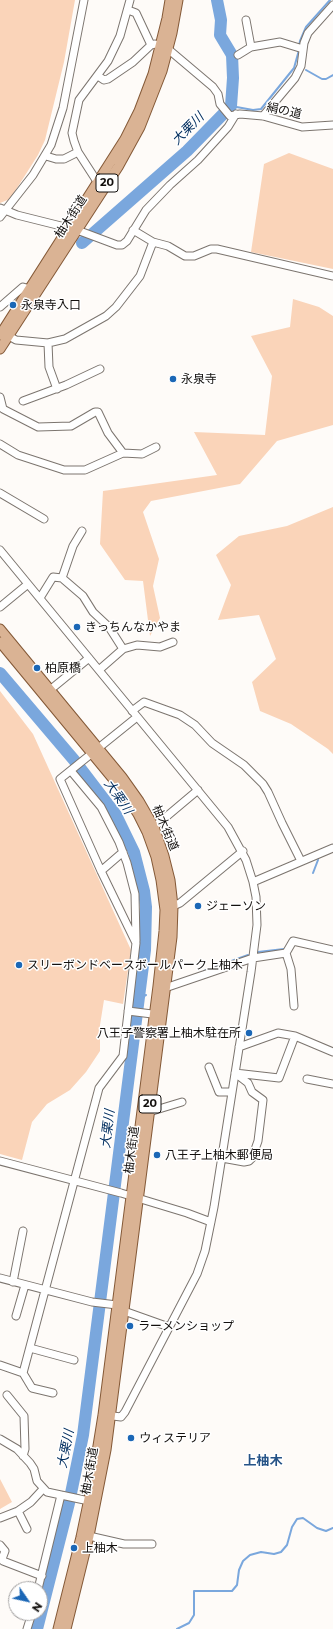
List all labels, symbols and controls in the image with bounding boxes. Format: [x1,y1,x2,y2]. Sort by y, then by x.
street label: 絹の道 [265,100,303,122]
water label: 大栗川 [169,110,207,148]
road number: 20 [96,174,118,192]
street label: 柚木街道 [52,193,90,241]
place label: 永泉寺入口 [21,298,81,312]
marker: 永泉寺入口 [8,300,18,310]
place label: 永泉寺 [181,372,217,386]
marker: 永泉寺 [168,374,178,384]
place label: きっちんなかやま [85,620,181,634]
marker: きっちんなかやま [72,622,82,632]
place label: 柏原橋 [45,661,81,675]
marker: 柏原橋 [32,663,42,673]
water label: 大栗川 [100,777,136,817]
street label: 柚木街道 [149,803,181,853]
place label: ジェーソン [206,899,266,913]
marker: ジェーソン [193,901,203,911]
place label: スリーボンドベースボールパーク上柚木 [27,958,243,972]
marker: スリーボンドベースボールパーク上柚木 [14,960,24,970]
place label: 八王子警察署上柚木駐在所 [97,1026,241,1040]
marker: 八王子警察署上柚木駐在所 [244,1028,254,1038]
road number: 20 [139,1095,161,1113]
water label: 大栗川 [98,1109,118,1149]
street label: 柚木街道 [122,1125,142,1175]
place label: 八王子上柚木郵便局 [165,1148,273,1162]
marker: 八王子上柚木郵便局 [152,1150,162,1160]
place label: ラーメンショップ [138,1319,234,1333]
marker: ラーメンショップ [125,1321,135,1331]
water label: 大栗川 [55,1428,77,1470]
place label: ウィステリア [139,1431,211,1445]
marker: ウィステリア [126,1433,136,1443]
street label: 柚木街道 [79,1446,101,1496]
district label: 上柚木 [244,1453,282,1469]
place label: 上柚木 [82,1541,118,1555]
marker: 上柚木 [69,1543,79,1553]
north arrow [8,1581,48,1621]
text: N [29,1600,45,1615]

